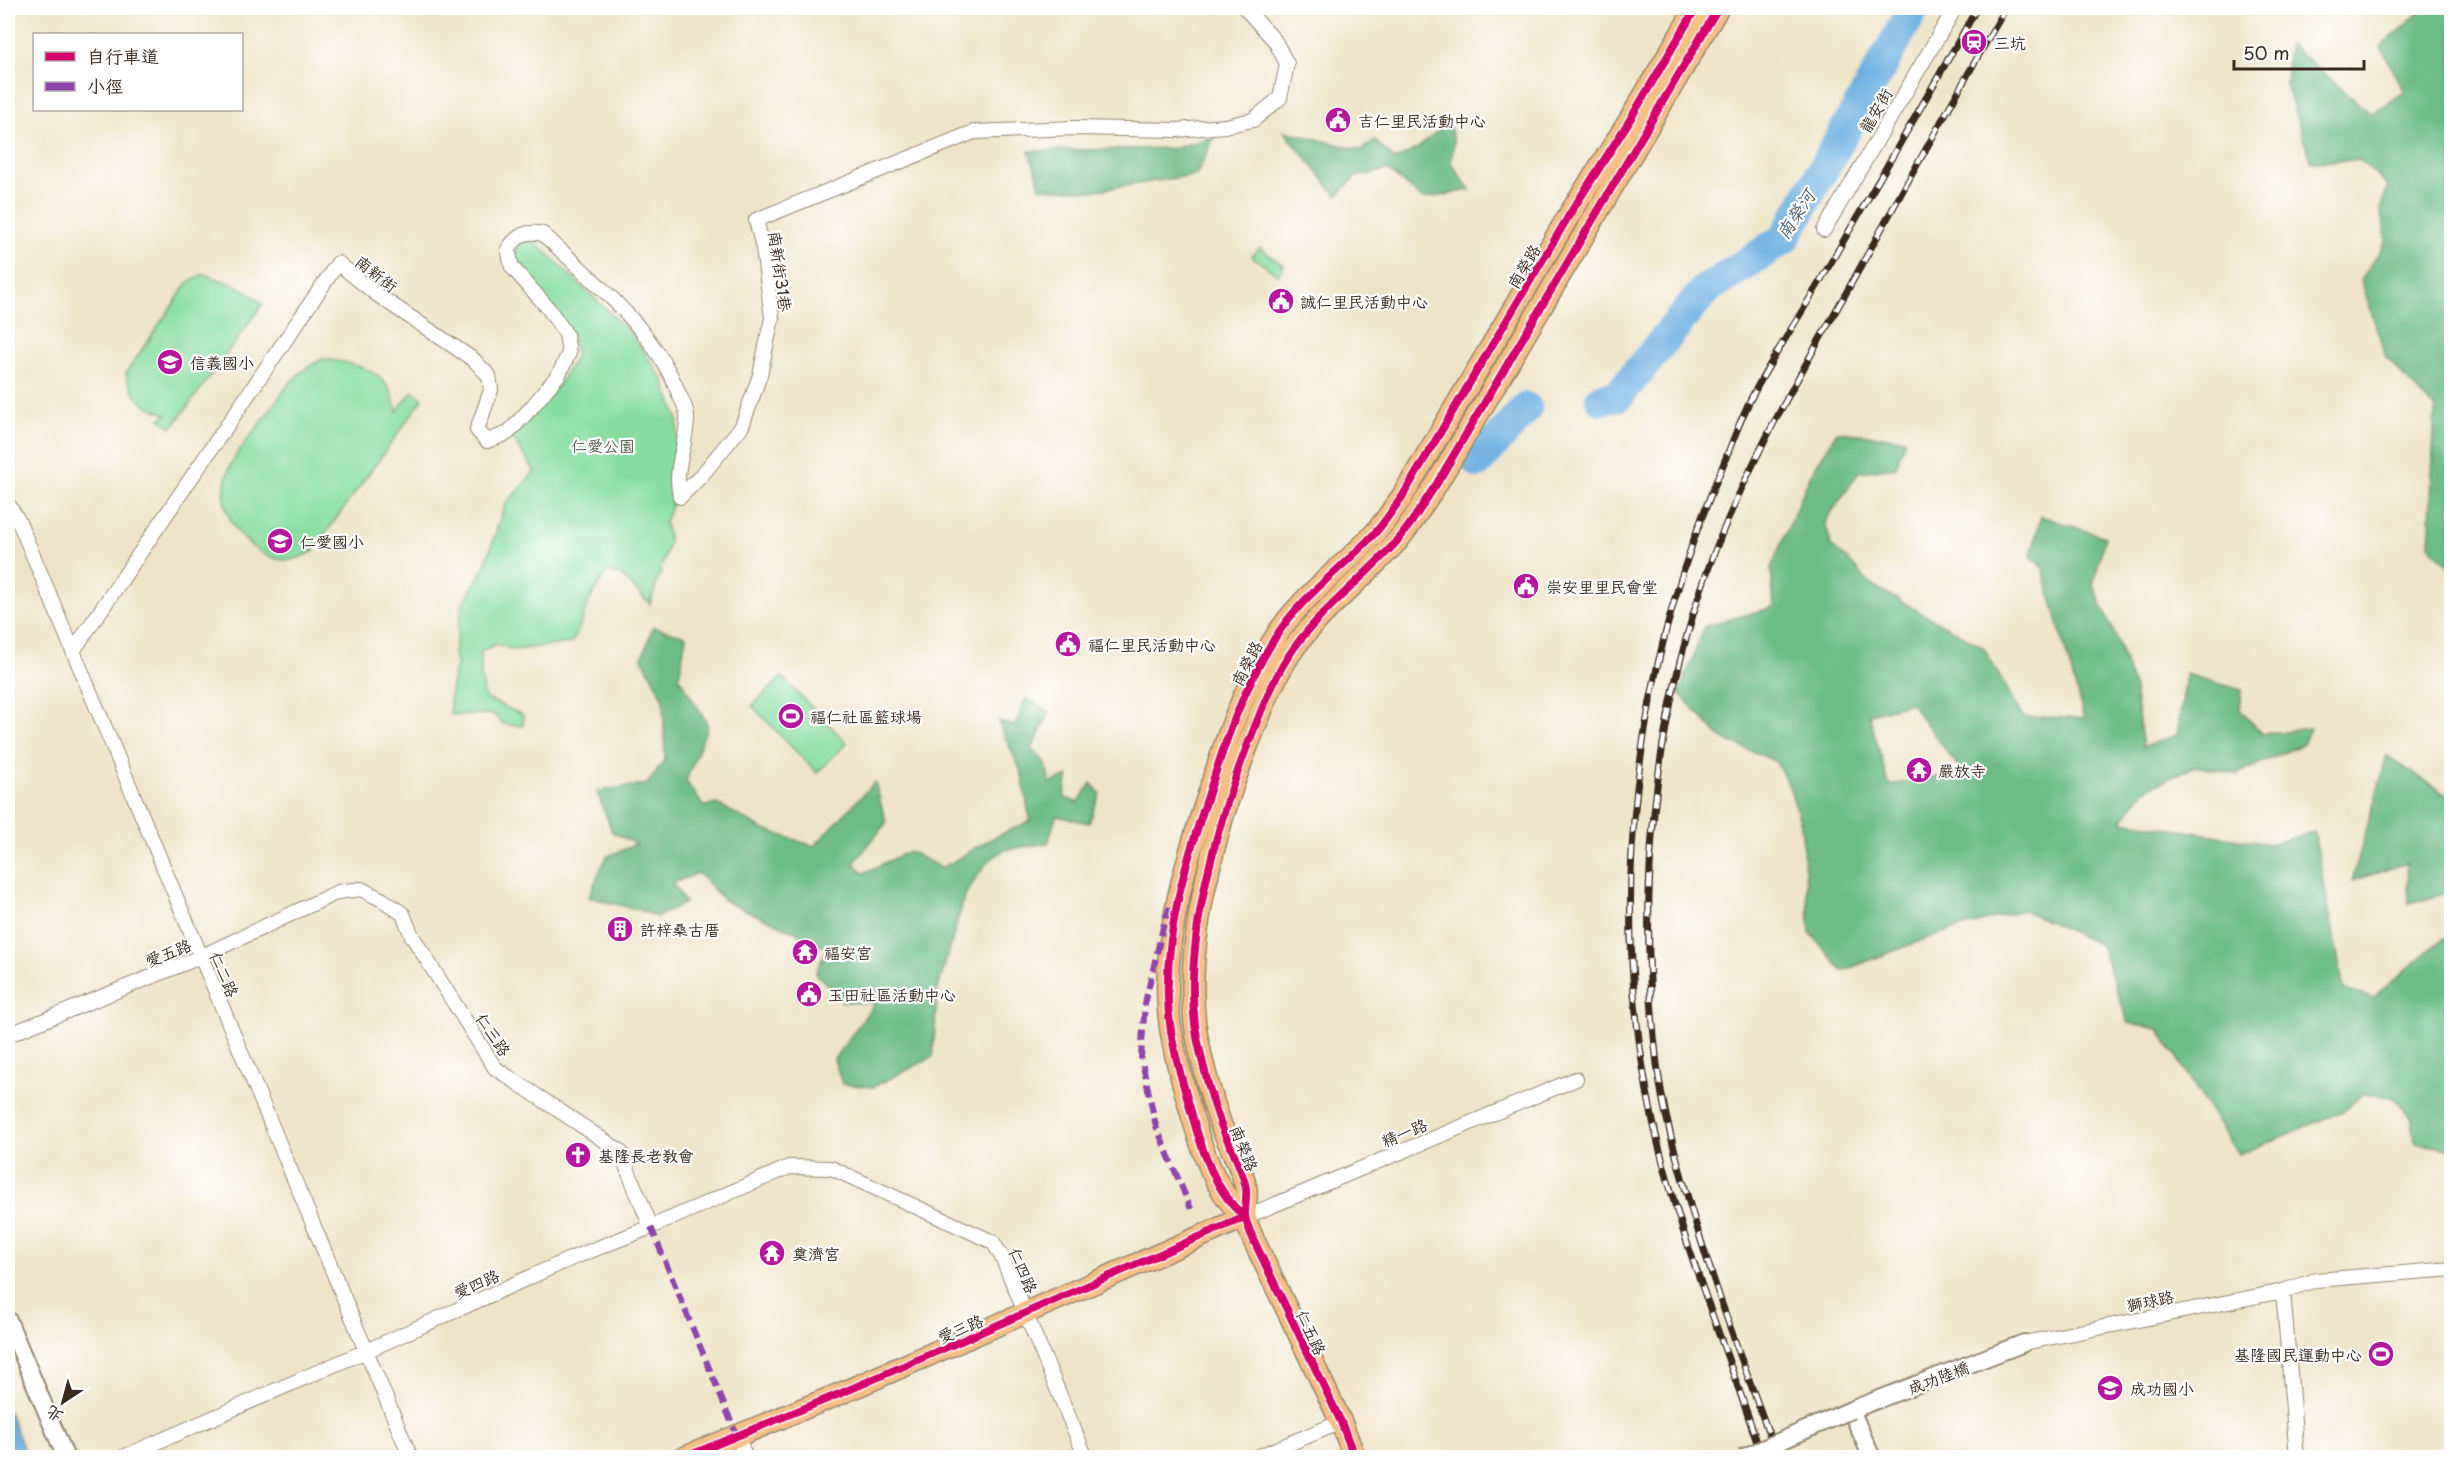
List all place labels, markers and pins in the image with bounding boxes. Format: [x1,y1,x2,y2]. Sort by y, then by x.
station icon: 三坑 [1959,27,1989,57]
place label: 三坑 [1994,30,2026,54]
public building icon: 吉仁里民活動中心 [1323,105,1353,135]
place label: 吉仁里民活動中心 [1358,108,1486,132]
public building icon: 誠仁里民活動中心 [1266,286,1296,316]
place label: 誠仁里民活動中心 [1300,289,1428,313]
school or university icon: 信義國小 [155,347,185,377]
place label: 信義國小 [190,350,254,374]
school or university icon: 仁愛國小 [265,526,295,556]
place label: 仁愛國小 [300,529,364,553]
public building icon: 崇安里里民會堂 [1511,571,1541,601]
place label: 崇安里里民會堂 [1546,574,1658,598]
public building icon: 福仁里民活動中心 [1053,629,1083,659]
place label: 福仁里民活動中心 [1088,632,1216,656]
sports icon: 福仁社區籃球場 [776,701,806,731]
place label: 福仁社區籃球場 [810,704,922,728]
temple icon: 嚴放寺 [1904,755,1934,785]
place label: 嚴放寺 [1938,758,1986,782]
building icon: 許梓桑古厝 [605,914,635,944]
place label: 許梓桑古厝 [640,917,720,941]
temple icon: 福安宮 [790,937,820,967]
place label: 福安宮 [824,940,872,964]
public building icon: 玉田社區活動中心 [794,979,824,1009]
place label: 玉田社區活動中心 [828,982,956,1006]
church icon: 基隆長老教會 [563,1140,593,1170]
place label: 基隆長老教會 [598,1143,694,1167]
temple icon: 奠濟宮 [757,1238,787,1268]
place label: 奠濟宮 [792,1241,840,1265]
sports icon: 基隆國民運動中心 [2366,1339,2396,1369]
place label: 基隆國民運動中心 [2234,1342,2362,1366]
school or university icon: 成功國小 [2095,1373,2125,1403]
place label: 成功國小 [2130,1376,2194,1400]

